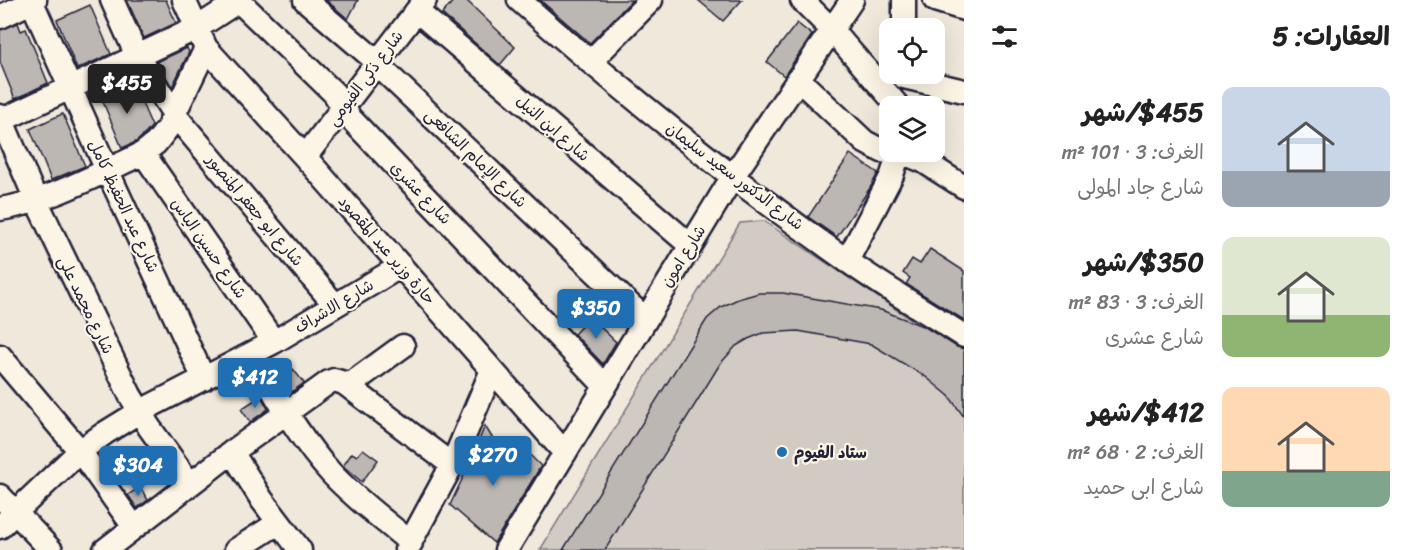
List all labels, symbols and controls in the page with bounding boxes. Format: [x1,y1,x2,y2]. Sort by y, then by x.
text: العقارات: 5 [1272,13,1390,59]
map controls [879,18,945,162]
button: locate [879,18,945,84]
icon: filters [988,20,1021,53]
street label: شارع ذكى الفيومى [319,24,411,132]
pin: $455 [91,64,163,115]
text: $455 [102,66,152,101]
street label: شارع ابن النيل [509,87,597,169]
text: $455/شهر [1082,89,1204,135]
button: layers [879,96,945,162]
street label: شارع الإمام الشافعى [418,101,534,215]
icon: home [1270,111,1342,183]
street label: شارع الدكتور سعيد سليمان [660,114,810,238]
street label: شارع عبد الحفيظ كامل [80,134,168,278]
text: الغرف: 3 · 101 m² [1062,135,1204,170]
street label: شارع ابو جعفر المنصور [198,145,311,273]
street label: شارع عشرى [383,154,459,232]
text: شارع جاد المولى [1077,170,1204,205]
street label: حارة وزير عبد المقصود [331,188,443,312]
street label: شارع حسين الياس [163,191,255,305]
street label: شارع امون [652,219,714,293]
text: $350/شهر [1084,239,1204,285]
street label: شارع محمد على [50,251,122,359]
icon: home [1270,261,1342,333]
street label: شارع الاشراف [289,271,379,341]
text: الغرف: 3 · 83 m² [1068,285,1204,320]
pin: $350 [560,289,632,340]
text: $350 [571,291,621,326]
text: شارع عشرى [1105,320,1204,355]
pin: $412 [219,358,291,409]
text: $412 [232,360,278,395]
text: $412/شهر [1088,389,1204,435]
icon: home [1270,411,1342,483]
text: الغرف: 2 · 68 m² [1067,435,1204,470]
pin: $270 [457,436,529,487]
text: $270 [468,438,518,473]
place label: ستاد الفيوم [794,438,867,467]
marker: ستاد الفيوم [775,445,789,459]
pin: $304 [102,446,174,497]
text: $304 [113,448,163,483]
text: شارع ابى حميد [1083,470,1204,505]

